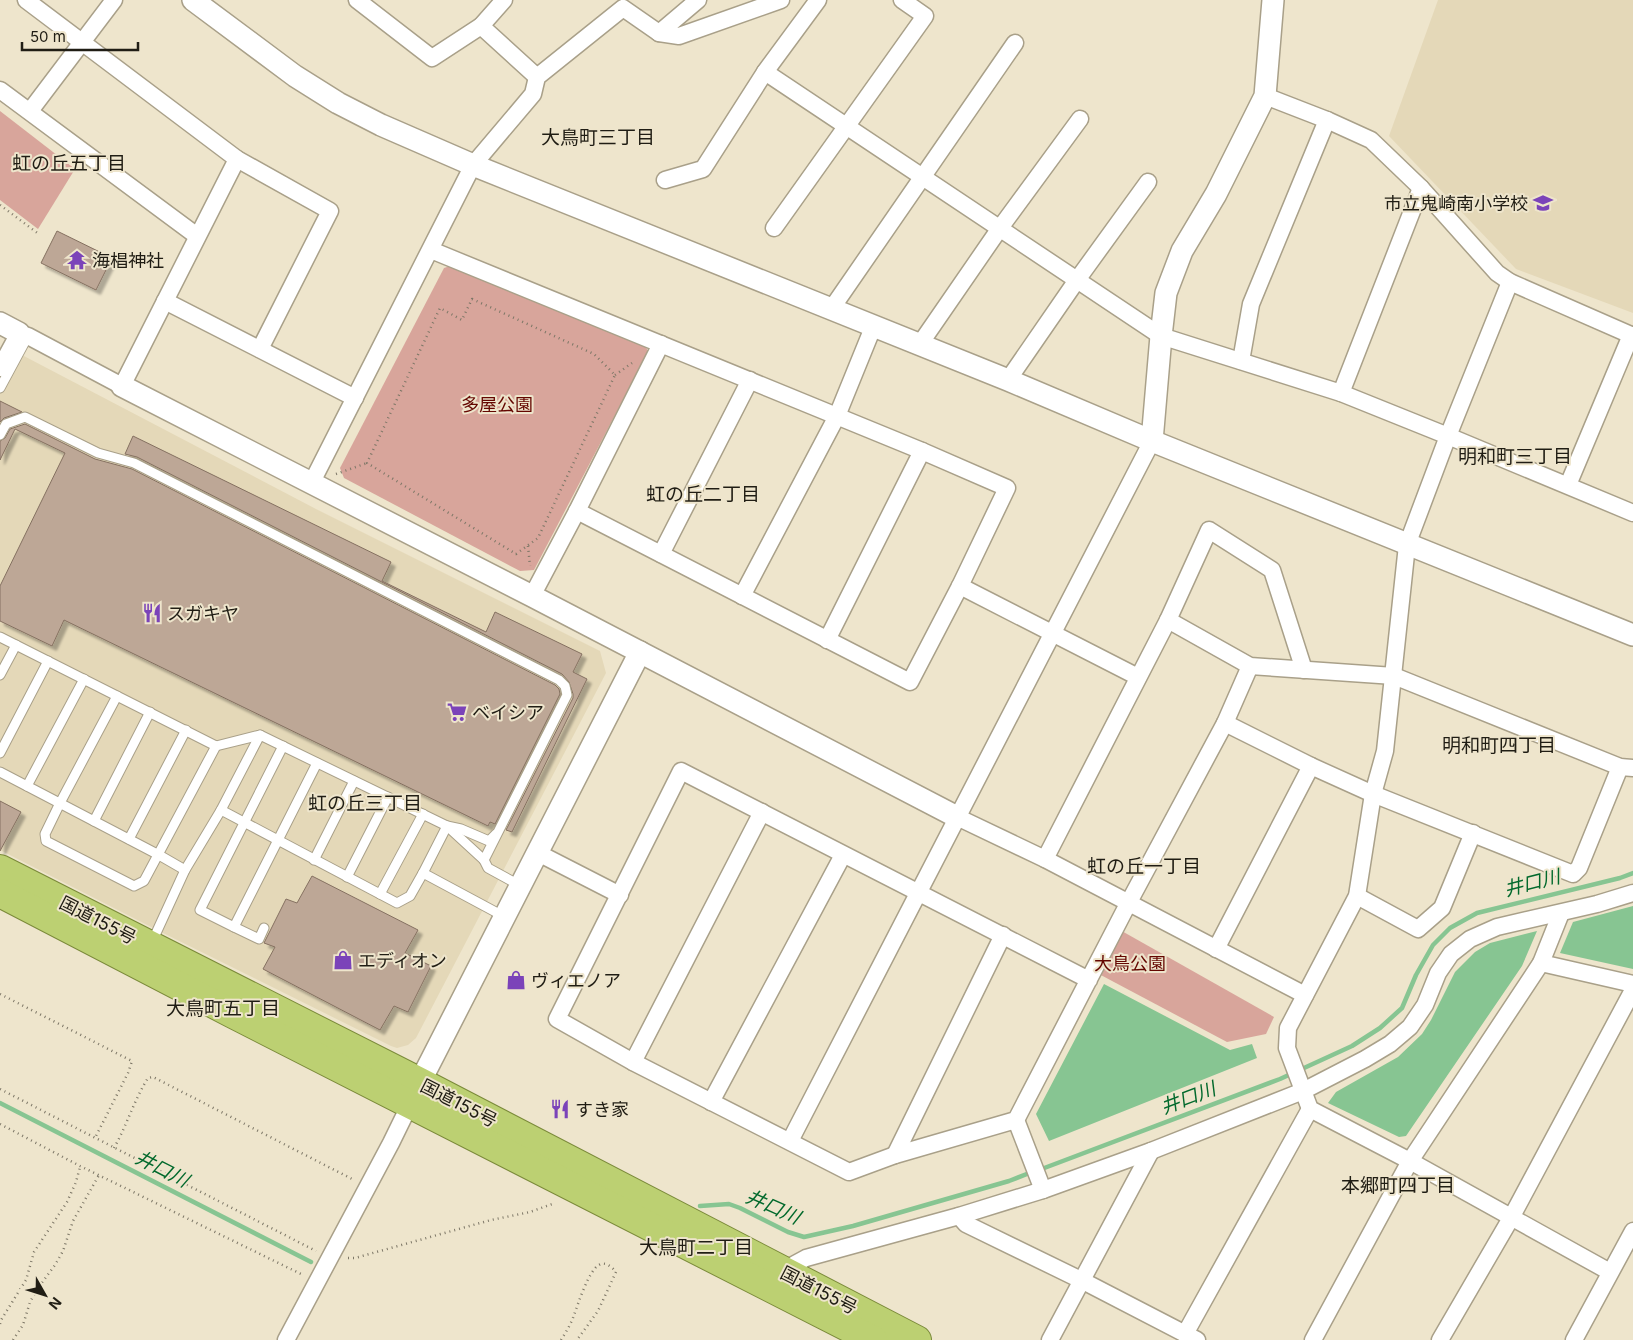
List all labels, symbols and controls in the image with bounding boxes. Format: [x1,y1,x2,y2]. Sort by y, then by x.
scale bar [22,20,139,52]
text: 50 m [30,27,66,46]
district label: 大鳥町三丁目 [541,126,655,149]
district label: 虹の丘五丁目 [12,152,126,175]
school or university icon: 市立鬼崎南小学校 [1532,192,1554,214]
place label: 市立鬼崎南小学校 [1384,193,1528,214]
temple icon: 海椙神社 [66,249,88,271]
place label: 海椙神社 [92,250,164,271]
park label: 多屋公園 [461,394,533,415]
district label: 明和町三丁目 [1458,445,1572,468]
district label: 虹の丘二丁目 [646,483,760,506]
restaurant icon: スガキヤ [141,602,163,624]
place label: スガキヤ [167,603,239,624]
supermarket icon: ベイシア [446,701,468,723]
place label: ベイシア [472,702,544,723]
district label: 明和町四丁目 [1442,734,1556,757]
district label: 虹の丘三丁目 [308,792,422,815]
district label: 虹の丘一丁目 [1087,855,1201,878]
water label: 井口川 [1502,864,1564,901]
street label: 国道155号 [56,892,140,948]
shop icon: エディオン [332,949,354,971]
place label: エディオン [358,950,447,971]
park label: 大鳥公園 [1094,953,1166,974]
shop icon: ヴィエノア [505,969,527,991]
place label: ヴィエノア [531,970,621,991]
district label: 大鳥町五丁目 [166,997,280,1020]
street label: 国道155号 [417,1075,501,1131]
water label: 井口川 [1157,1076,1221,1119]
restaurant icon: すき家 [549,1098,571,1120]
place label: すき家 [575,1099,629,1120]
water label: 井口川 [131,1146,194,1193]
district label: 本郷町四丁目 [1341,1174,1455,1197]
water label: 井口川 [742,1185,806,1230]
district label: 大鳥町二丁目 [639,1236,753,1259]
street label: 国道155号 [777,1262,861,1318]
north arrow [20,1270,70,1320]
text: N [46,1294,65,1313]

